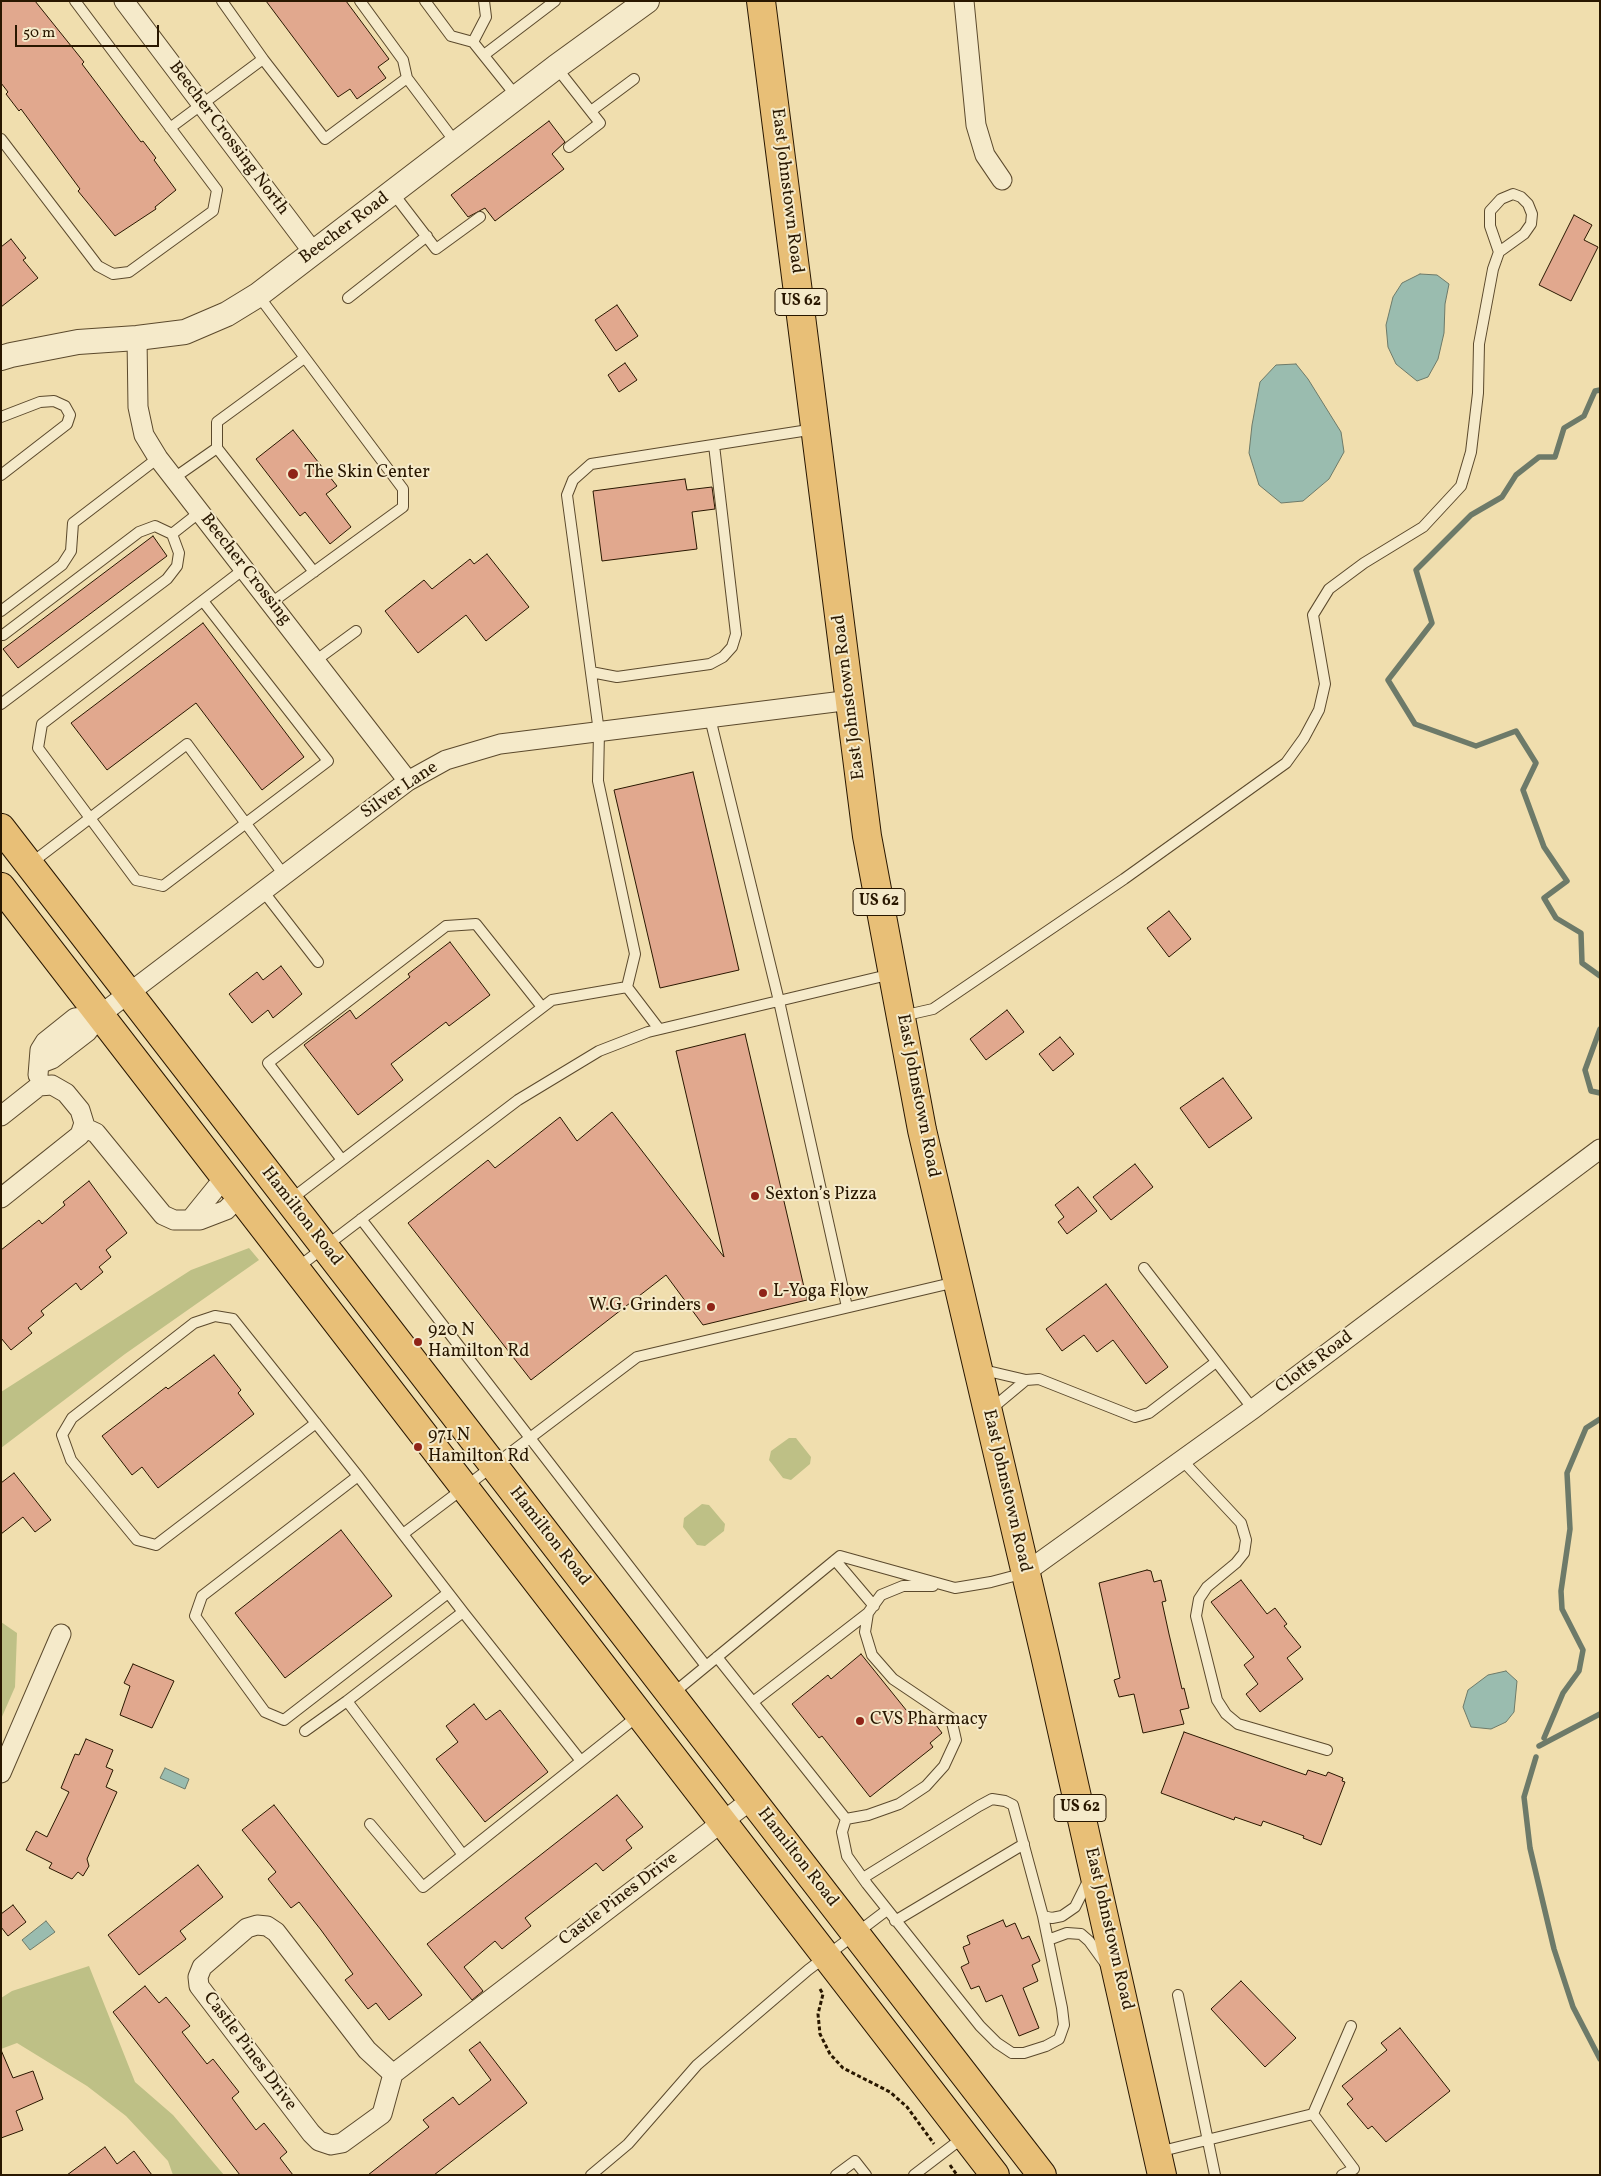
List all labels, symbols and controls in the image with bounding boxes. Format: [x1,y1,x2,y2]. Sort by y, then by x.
scale bar [18,15,161,47]
text: 50 m [23,23,55,44]
street label: Beecher Crossing North [163,58,293,220]
street label: East Johnstown Road [765,107,807,275]
street label: Beecher Road [296,188,394,270]
road number: US 62 [775,288,827,316]
place label: The Skin Center [304,463,430,485]
marker: The Skin Center [286,467,300,481]
street label: Beecher Crossing [195,510,295,630]
street label: East Johnstown Road [829,613,871,781]
street label: Silver Lane [357,757,443,825]
road number: US 62 [853,889,905,916]
street label: East Johnstown Road [891,1012,943,1180]
street label: Hamilton Road [256,1163,346,1271]
place label: Sexton’s Pizza [765,1185,877,1207]
marker: Sexton’s Pizza [749,1190,761,1202]
place label: L-Yoga Flow [773,1282,868,1304]
marker: L-Yoga Flow [757,1287,769,1299]
place label: W.G. Grinders [589,1296,701,1318]
marker: W.G. Grinders [705,1301,717,1313]
place label: 920 N Hamilton Rd [428,1321,529,1364]
street label: Clotts Road [1272,1327,1358,1399]
marker: 920 N Hamilton Rd [412,1336,424,1348]
street label: East Johnstown Road [977,1408,1035,1574]
place label: 971 N Hamilton Rd [428,1426,529,1468]
marker: 971 N Hamilton Rd [412,1441,424,1453]
street label: Hamilton Road [504,1483,594,1591]
place label: CVS Pharmacy [870,1710,987,1732]
marker: CVS Pharmacy [854,1715,866,1727]
road number: US 62 [1054,1795,1106,1822]
street label: Hamilton Road [752,1804,842,1912]
street label: East Johnstown Road [1079,1846,1137,2012]
street label: Castle Pines Drive [556,1848,682,1952]
street label: Castle Pines Drive [197,1989,301,2115]

